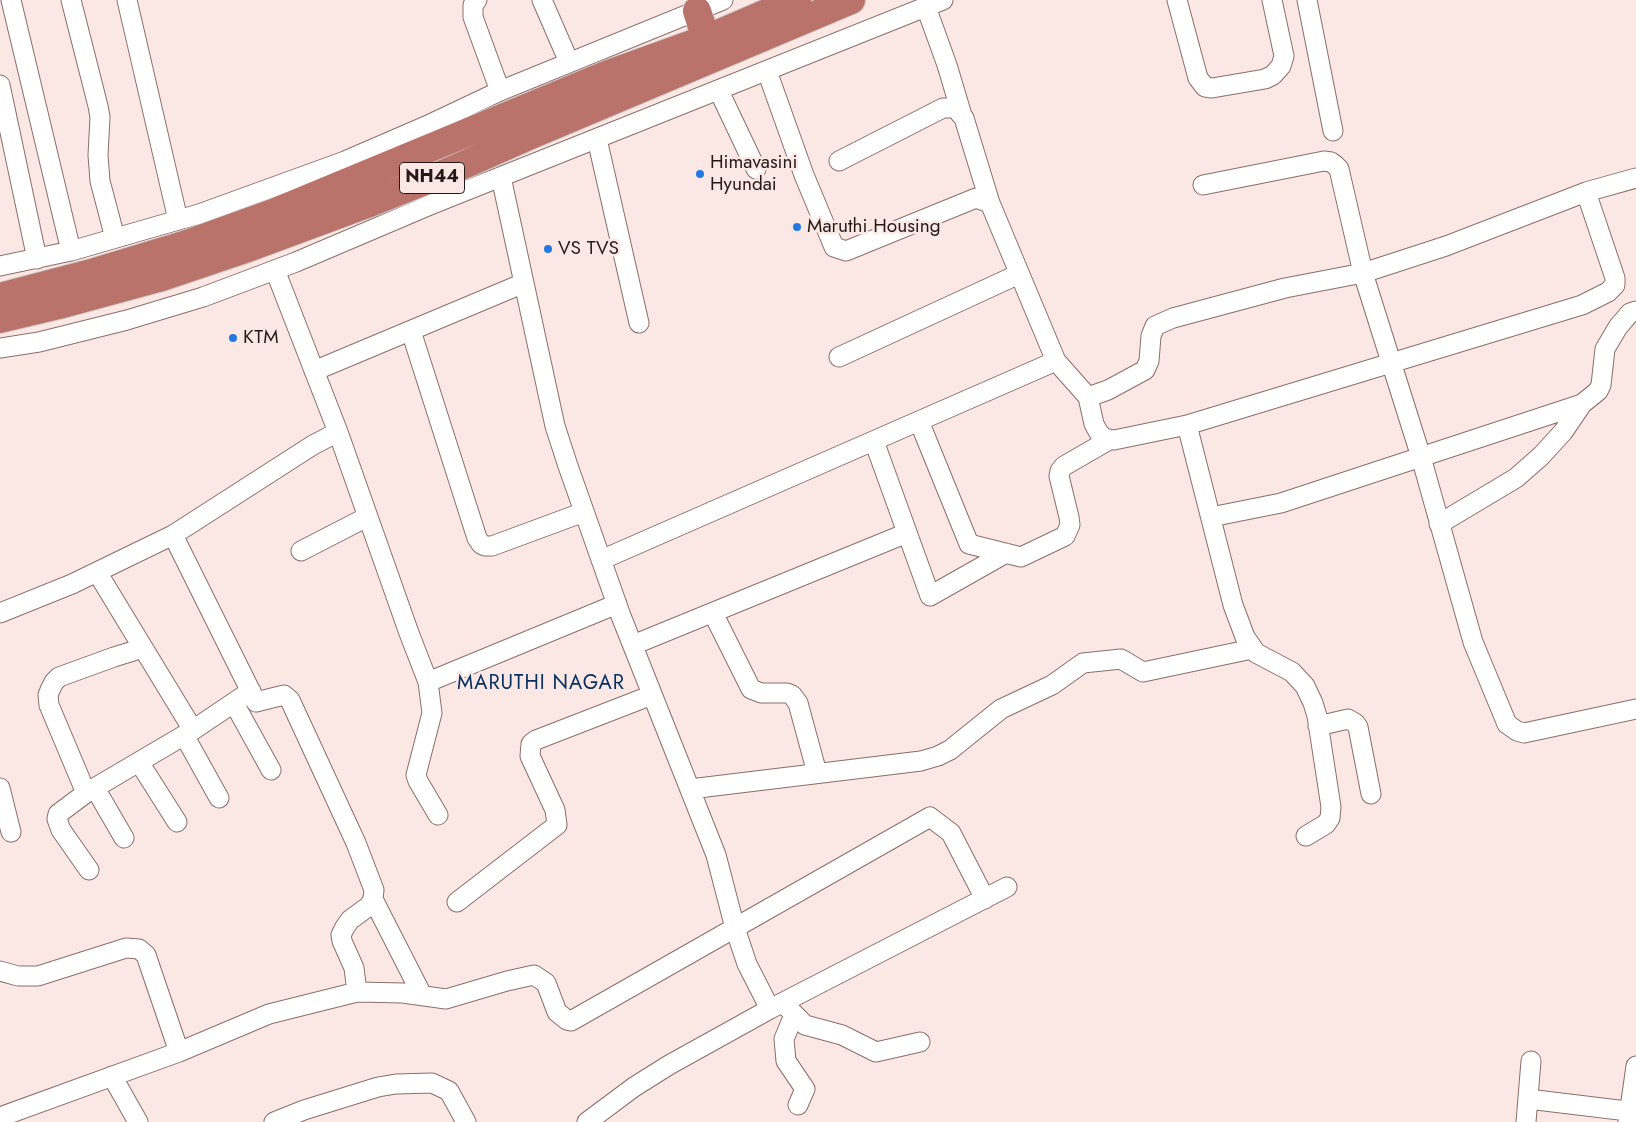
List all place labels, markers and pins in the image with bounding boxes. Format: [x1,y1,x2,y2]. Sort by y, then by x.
place label: Himavasini Hyundai [710,152,797,196]
marker: Himavasini Hyundai [694,168,706,180]
place label: Maruthi Housing [807,216,941,238]
marker: Maruthi Housing [791,221,803,233]
place label: VS TVS [558,238,619,260]
marker: VS TVS [542,243,554,255]
place label: KTM [243,327,279,349]
marker: KTM [227,332,239,344]

